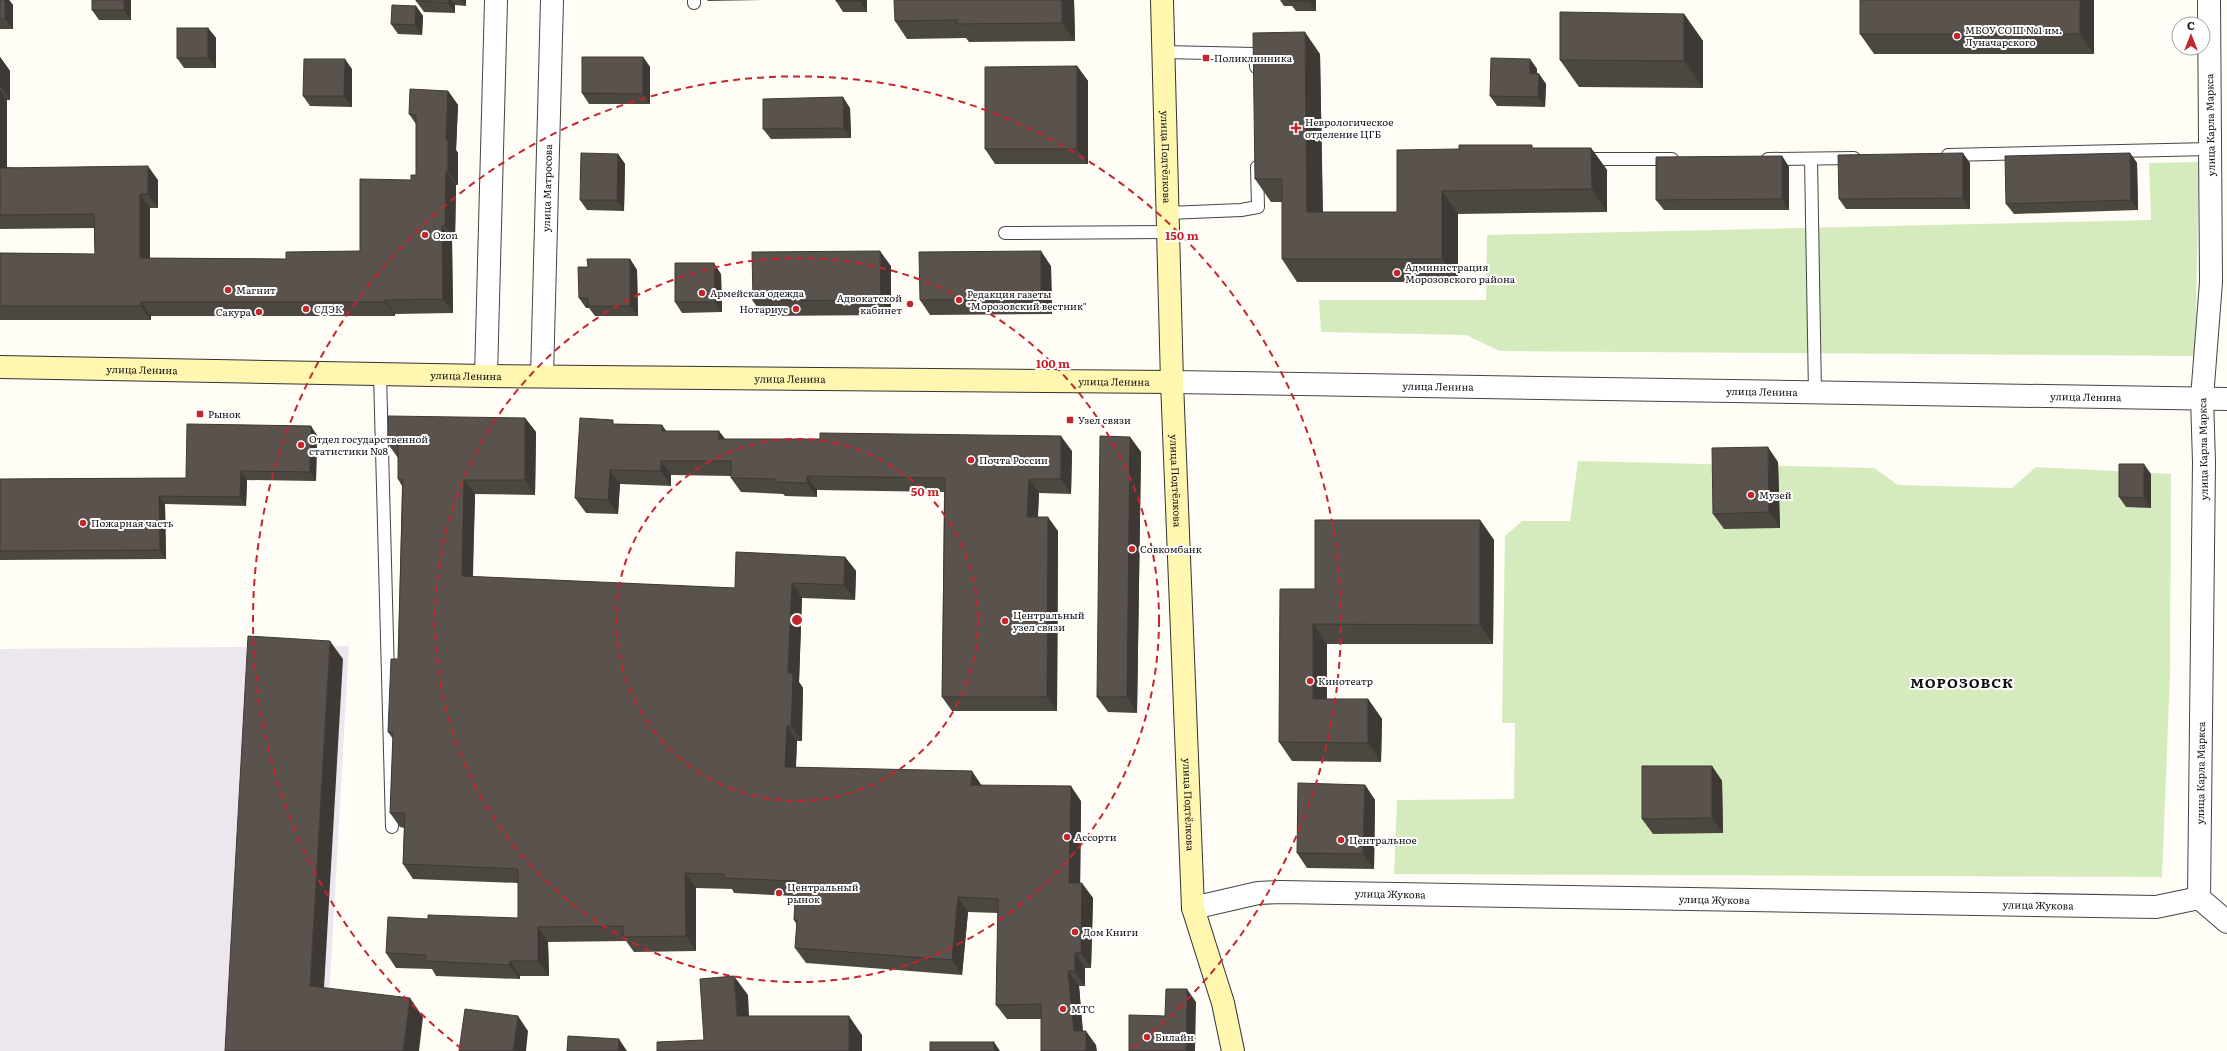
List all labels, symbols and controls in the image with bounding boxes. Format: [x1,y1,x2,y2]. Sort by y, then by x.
north arrow [2171,16,2211,56]
text: С [2187,17,2195,33]
place label: МБОУ СОШ №1 им. Луначарского [1965,22,2062,49]
marker: МБОУ СОШ №1 им. Луначарского [1952,31,1962,41]
place label: Поликлинника [1214,50,1293,65]
marker: Поликлинника [1201,53,1211,63]
street label: улица Карла Маркса [2201,73,2218,176]
street label: улица Подтёлкова [1158,110,1175,204]
place label: Неврологическое отделение ЦГБ [1305,114,1393,141]
marker: Неврологическое отделение ЦГБ [1290,122,1302,134]
street label: улица Матросова [538,143,555,232]
text: 150 m [1165,226,1199,244]
place label: Ozon [433,227,458,242]
marker: Ozon [420,230,430,240]
place label: Администрация Морозовского района [1405,259,1516,286]
marker: Администрация Морозовского района [1392,268,1402,278]
place label: Магнит [236,282,276,297]
marker: Магнит [223,285,233,295]
place label: Армейская одежда [710,285,805,300]
place label: Редакция газеты "Морозовский вестник" [967,286,1087,313]
marker: Армейская одежда [697,288,707,298]
place label: Адвокатской кабинет [837,290,902,317]
marker: Редакция газеты "Морозовский вестник" [954,295,964,305]
marker: Адвокатской кабинет [905,299,915,309]
place label: СДЭК [314,301,343,316]
place label: Нотариус [739,301,788,316]
place label: Сакура [216,304,252,319]
marker: СДЭК [301,304,311,314]
marker: Нотариус [791,304,801,314]
marker: Сакура [254,307,264,317]
text: 100 m [1036,354,1070,372]
street label: улица Ленина [106,361,178,377]
street label: улица Ленина [430,367,502,383]
street label: улица Ленина [754,370,826,386]
street label: улица Ленина [1078,373,1150,389]
street label: улица Ленина [1402,378,1474,394]
street label: улица Ленина [1726,383,1798,399]
street label: улица Ленина [2050,388,2122,404]
street label: улица Карла Маркса [2194,397,2211,500]
place label: Рынок [208,406,241,421]
marker: Рынок [195,409,205,419]
place label: Узел связи [1078,412,1131,427]
marker: Узел связи [1065,415,1075,425]
place label: Отдел государственной статистики №8 [309,431,428,458]
street label: улица Подтёлкова [1167,434,1186,528]
marker: Отдел государственной статистики №8 [296,440,306,450]
place label: Почта России [979,452,1048,467]
marker: Почта России [966,455,976,465]
text: 50 m [911,482,939,500]
place label: Музей [1759,487,1792,502]
marker: Музей [1746,490,1756,500]
place label: Пожарная часть [91,515,174,530]
marker: Пожарная часть [78,518,88,528]
place label: Совкомбанк [1140,541,1202,556]
marker: Совкомбанк [1127,544,1137,554]
place label: Центральный узел связи [1013,607,1085,634]
centre of rings [790,613,804,627]
marker: Центральный узел связи [1000,616,1010,626]
district label: МОРОЗОВСК [1910,672,2014,692]
place label: Кинотеатр [1318,673,1373,688]
marker: Кинотеатр [1305,676,1315,686]
street label: улица Карла Маркса [2192,721,2208,824]
street label: улица Подтёлкова [1180,758,1199,852]
place label: Ассорти [1075,829,1117,844]
marker: Ассорти [1062,832,1072,842]
place label: Центральное [1349,832,1417,847]
marker: Центральное [1336,835,1346,845]
place label: Центральный рынок [787,879,859,906]
street label: улица Жукова [1355,885,1426,902]
marker: Центральный рынок [774,888,784,898]
street label: улица Жукова [1679,891,1750,907]
street label: улица Жукова [2003,896,2074,913]
place label: Дом Книги [1083,924,1138,939]
marker: Дом Книги [1070,927,1080,937]
place label: МТС [1071,1001,1095,1016]
marker: МТС [1058,1004,1068,1014]
place label: Билайн [1155,1029,1194,1044]
marker: Билайн [1142,1032,1152,1042]

